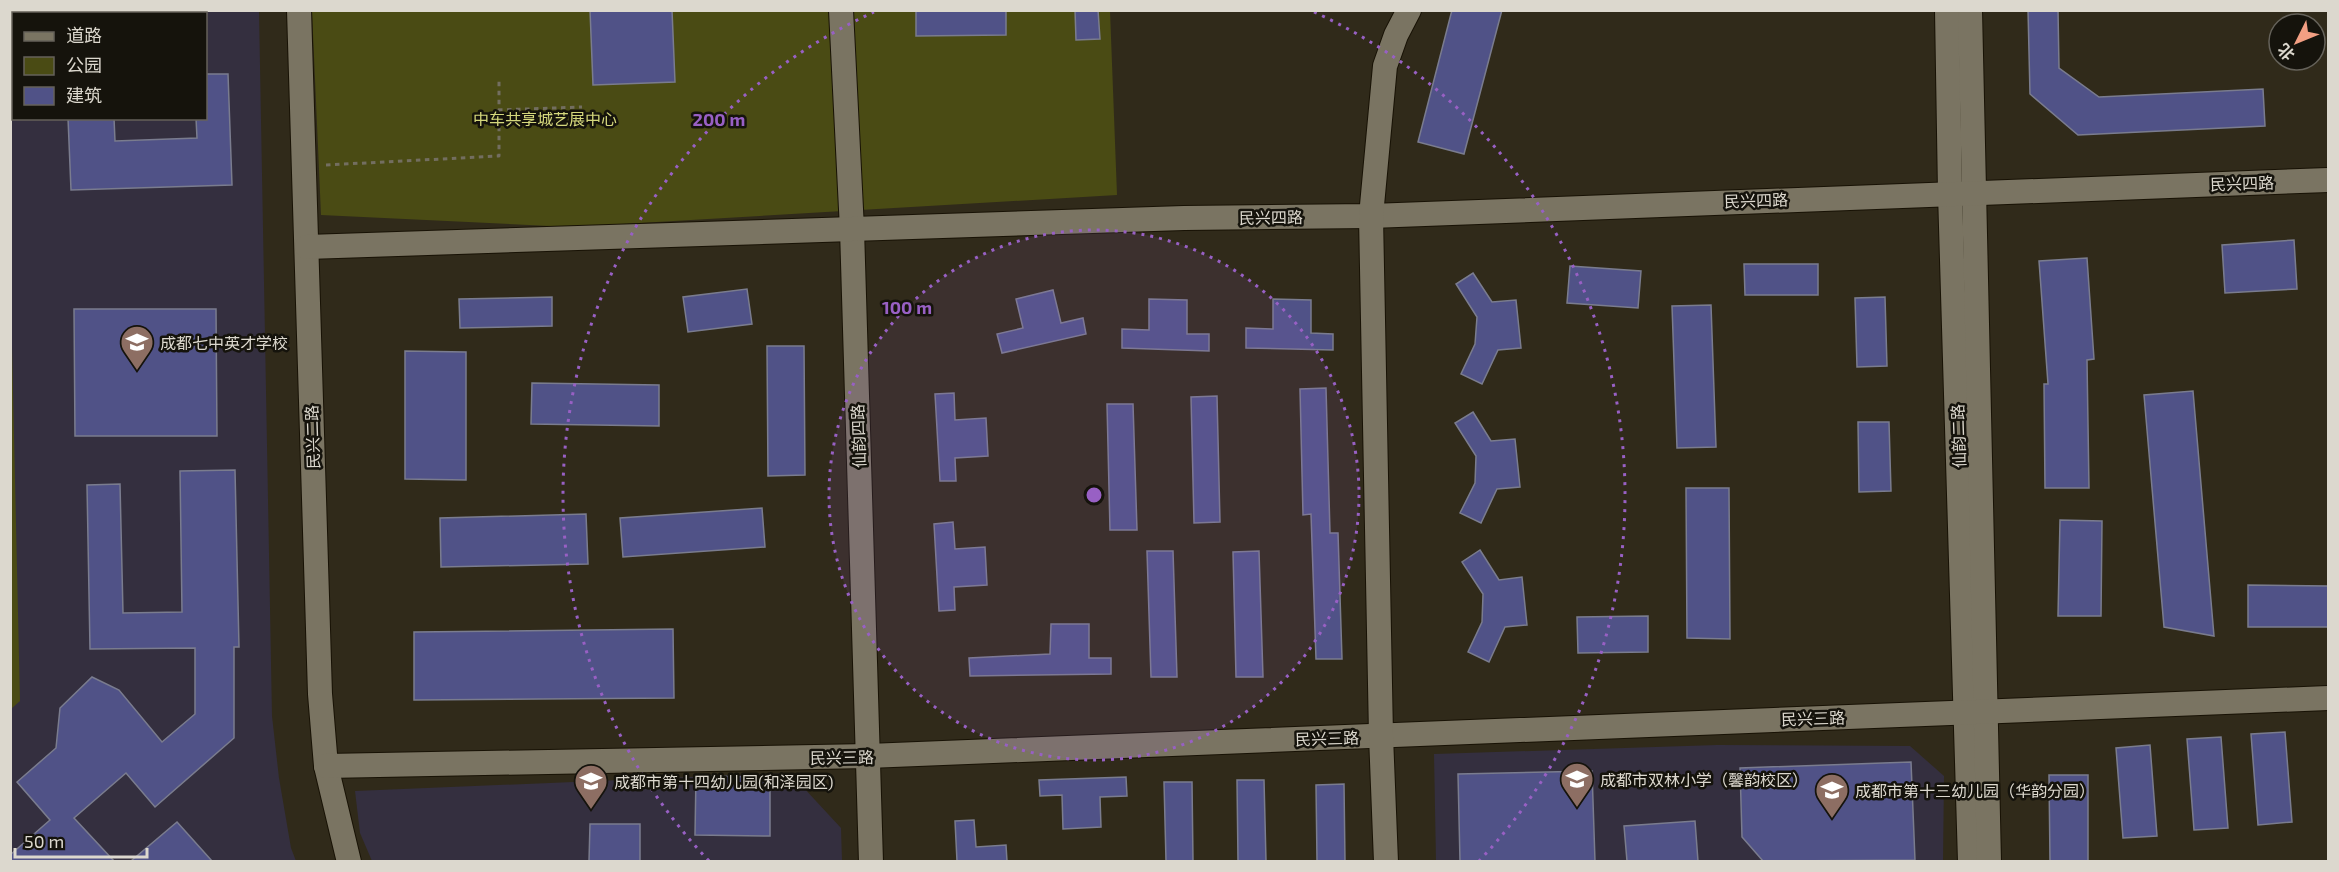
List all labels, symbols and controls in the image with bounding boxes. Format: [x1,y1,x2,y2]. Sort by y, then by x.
legend [12,12,207,120]
north arrow [2267,12,2327,72]
text: 道路 [66,24,102,46]
text: 北 [2273,40,2298,65]
text: 公园 [66,54,102,76]
text: 建筑 [66,84,102,106]
text: 200 m [693,108,745,130]
park label: 中车共享城艺展中心 [473,109,617,128]
street label: 民兴四路 [2210,172,2274,194]
street label: 民兴四路 [1724,189,1788,211]
street label: 民兴四路 [1239,207,1303,227]
text: 100 m [882,296,932,318]
school or university icon: 成都七中英才学校 [119,324,155,371]
place label: 成都七中英才学校 [160,333,288,352]
street label: 仙韵四路 [847,404,869,468]
street label: 仙韵二路 [1947,404,1969,468]
street label: 民兴二路 [301,405,323,469]
centre of rings [1084,485,1104,505]
street label: 民兴三路 [1781,707,1845,729]
street label: 民兴三路 [1295,727,1359,749]
street label: 民兴三路 [810,747,874,767]
school or university icon: 成都市双林小学（馨韵校区） [1559,761,1595,808]
school or university icon: 成都市第十四幼儿园(和泽园区) [573,763,609,810]
place label: 成都市双林小学（馨韵校区） [1600,770,1808,789]
place label: 成都市第十四幼儿园(和泽园区) [614,772,834,791]
school or university icon: 成都市第十三幼儿园（华韵分园） [1814,772,1850,819]
place label: 成都市第十三幼儿园（华韵分园） [1855,781,2095,800]
scale bar [15,821,147,859]
text: 50 m [24,830,64,852]

